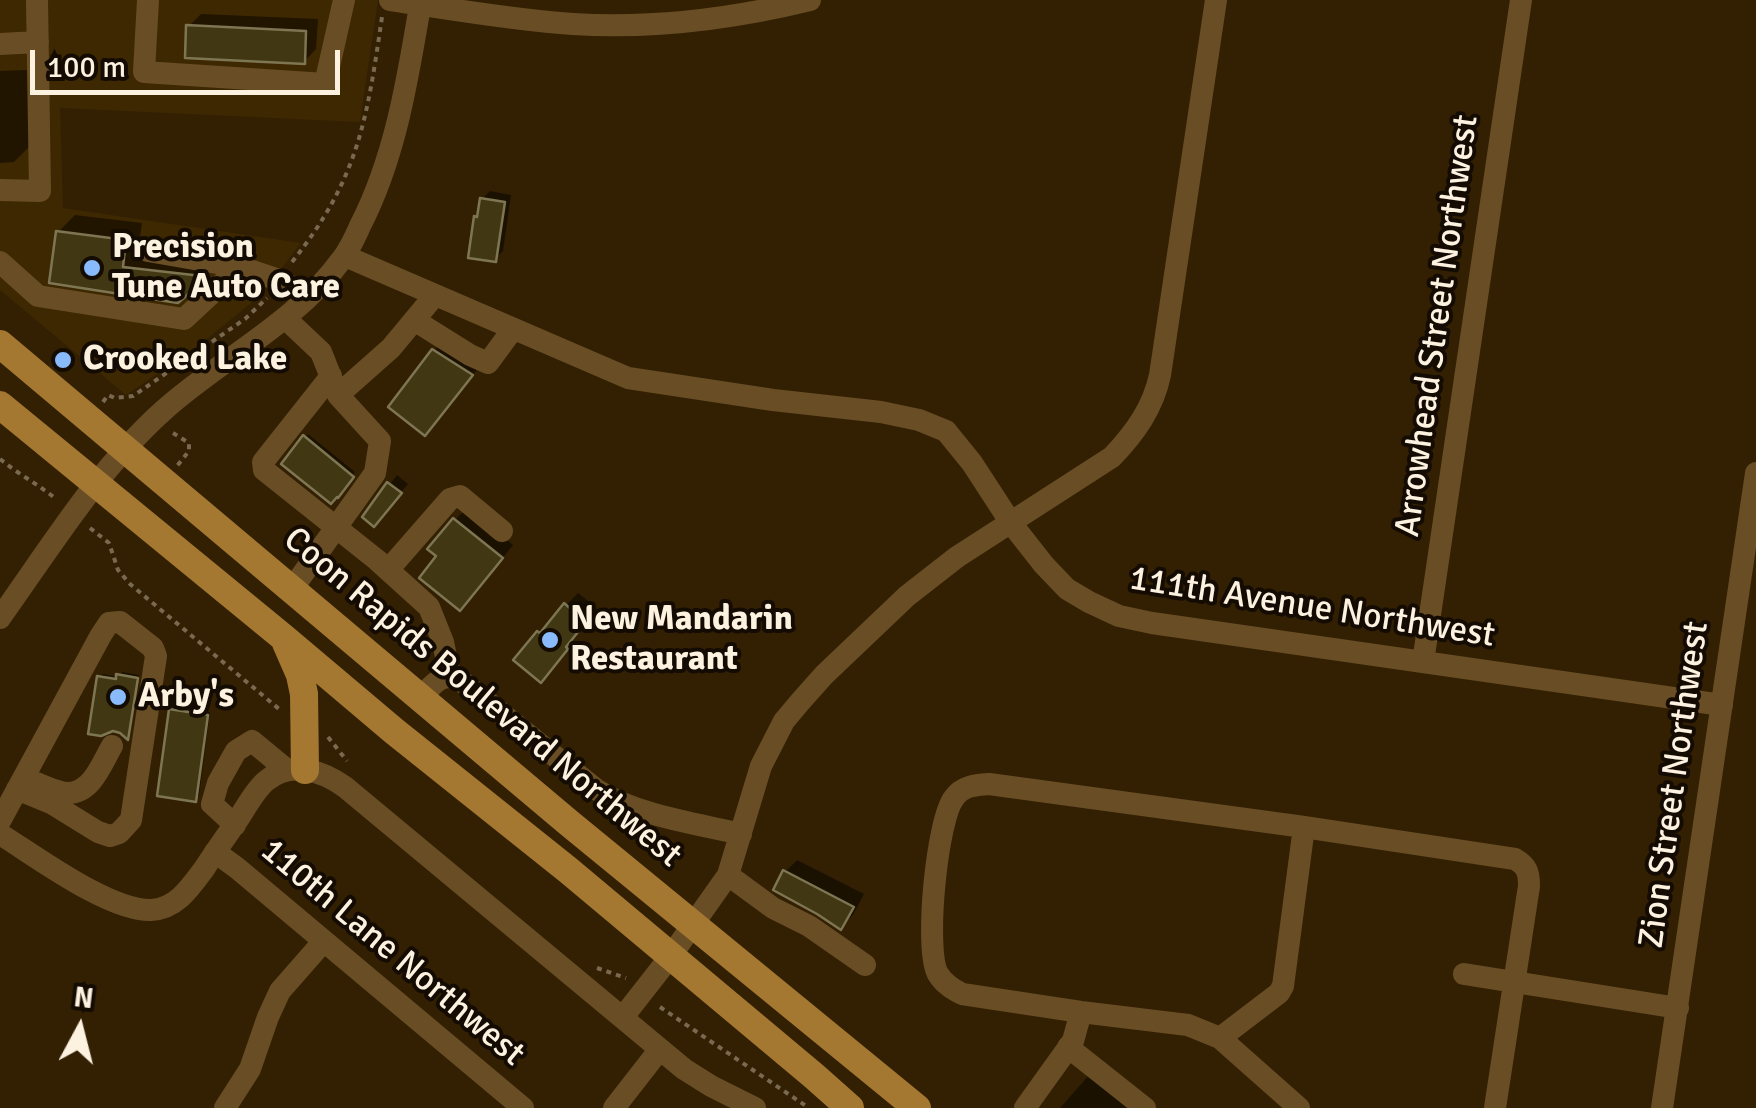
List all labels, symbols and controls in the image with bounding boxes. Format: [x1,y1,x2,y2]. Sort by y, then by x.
scale bar [35,30,345,92]
text: 100 m [47,49,126,86]
street label: Arrowhead Street Northwest [1388,113,1488,539]
place label: Precision Tune Auto Care [112,227,340,309]
marker: Precision Tune Auto Care [81,257,103,279]
place label: Crooked Lake [83,339,287,381]
marker: Crooked Lake [52,349,74,371]
street label: Coon Rapids Boulevard Northwest [275,519,689,877]
street label: 111th Avenue Northwest [1126,558,1498,658]
place label: New Mandarin Restaurant [570,599,793,681]
street label: Zion Street Northwest [1631,619,1719,951]
marker: New Mandarin Restaurant [539,629,561,651]
place label: Arby's [138,676,234,718]
marker: Arby's [107,686,129,708]
street label: 110th Lane Northwest [251,830,533,1076]
north arrow [30,978,130,1078]
text: N [72,980,95,1016]

